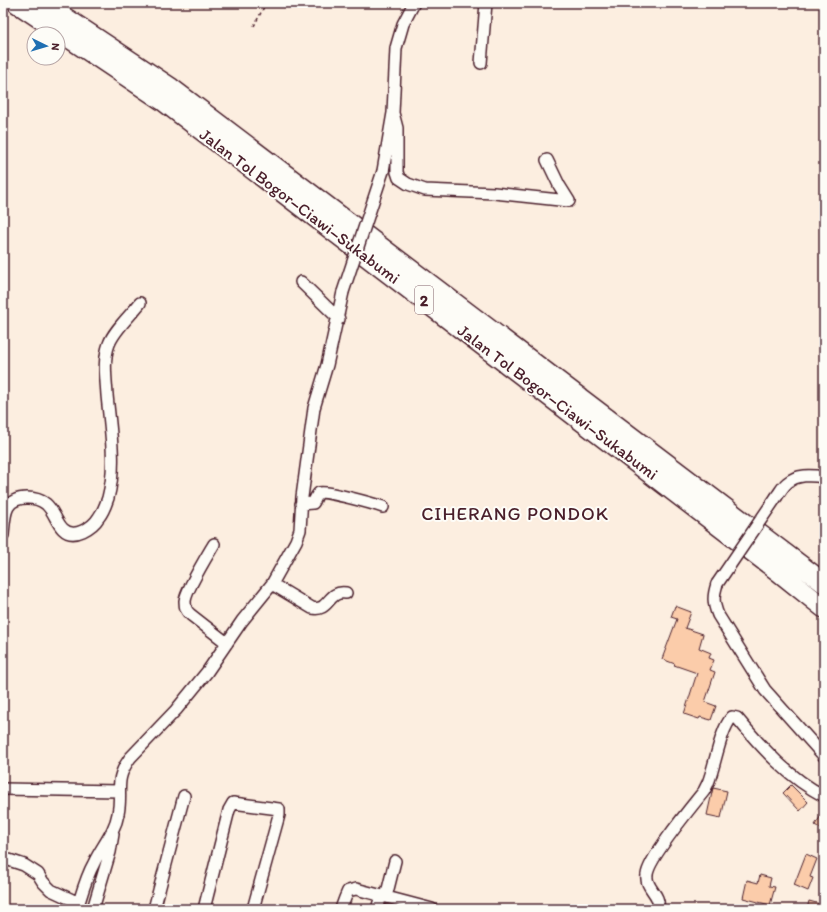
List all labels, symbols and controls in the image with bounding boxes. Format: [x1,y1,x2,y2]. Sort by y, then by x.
north arrow [26,26,66,66]
text: N [49,43,62,51]
street label: Jalan Tol Bogor–Ciawi–Sukabumi [196,124,404,288]
road number: 2 [415,286,433,314]
street label: Jalan Tol Bogor–Ciawi–Sukabumi [454,320,662,484]
district label: CIHERANG PONDOK [421,502,609,525]

